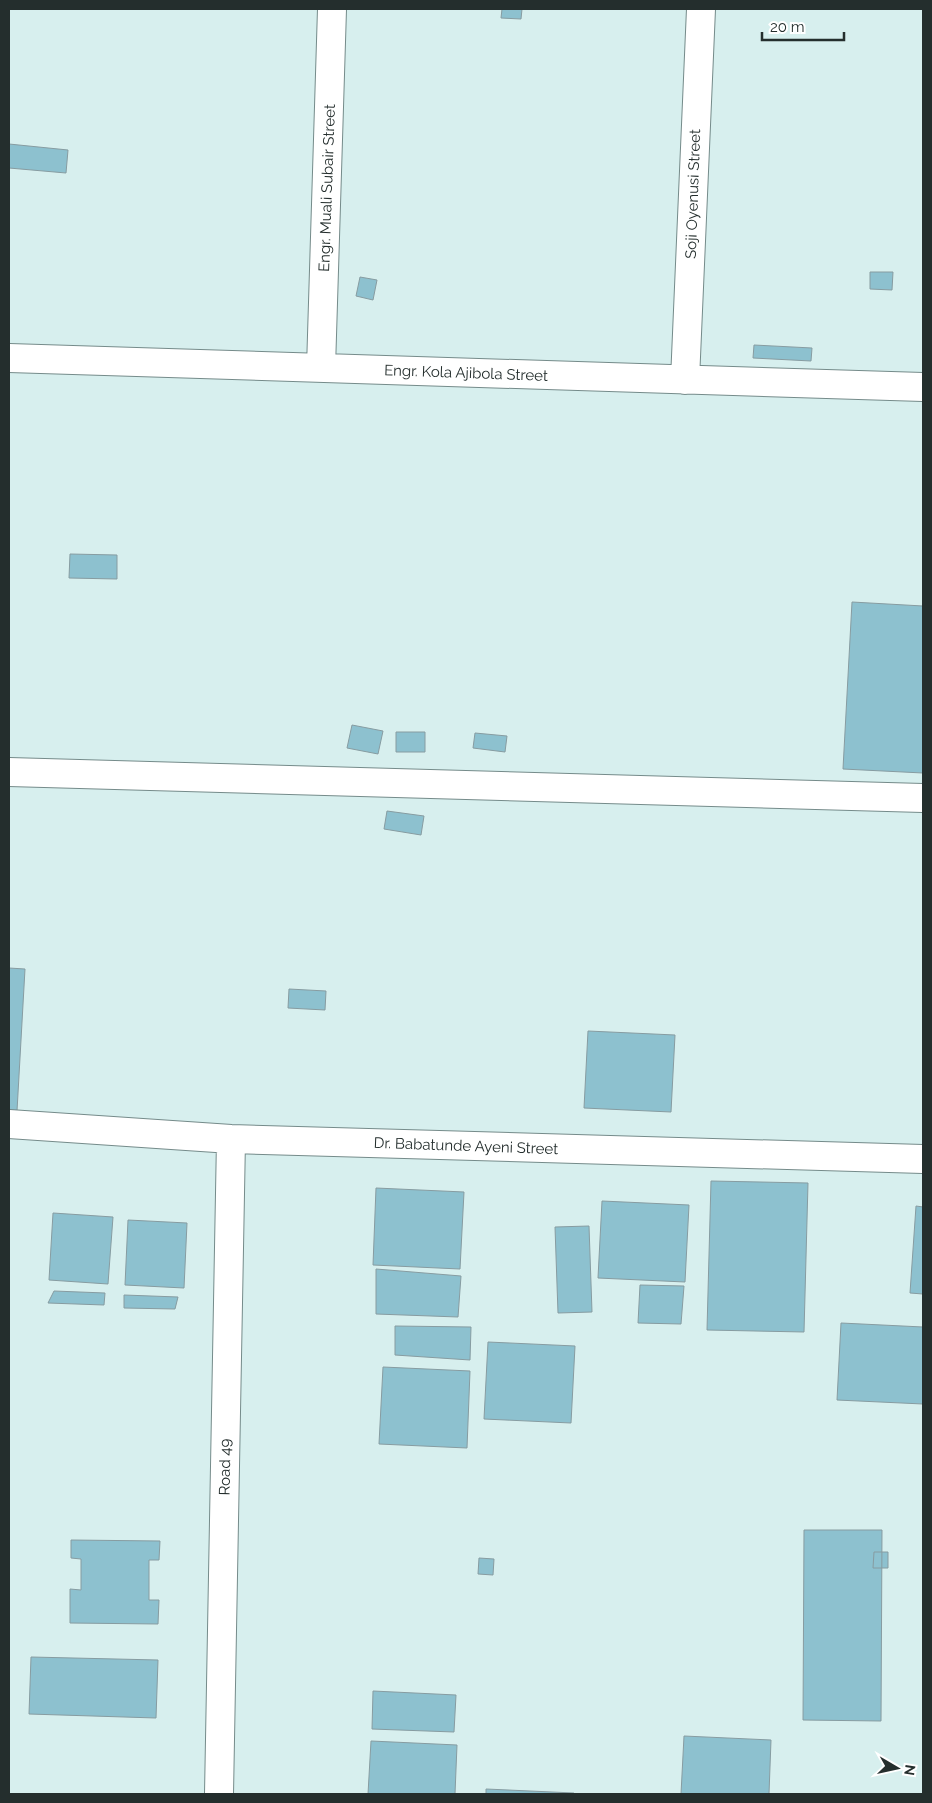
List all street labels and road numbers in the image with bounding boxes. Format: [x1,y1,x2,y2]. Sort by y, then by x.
street label: Engr. Muali Subair Street [315,104,339,272]
street label: Soji Oyenusi Street [682,129,704,259]
street label: Engr. Kola Ajibola Street [384,361,548,385]
street label: Dr. Babatunde Ayeni Street [373,1134,559,1158]
street label: Road 49 [216,1438,234,1496]

